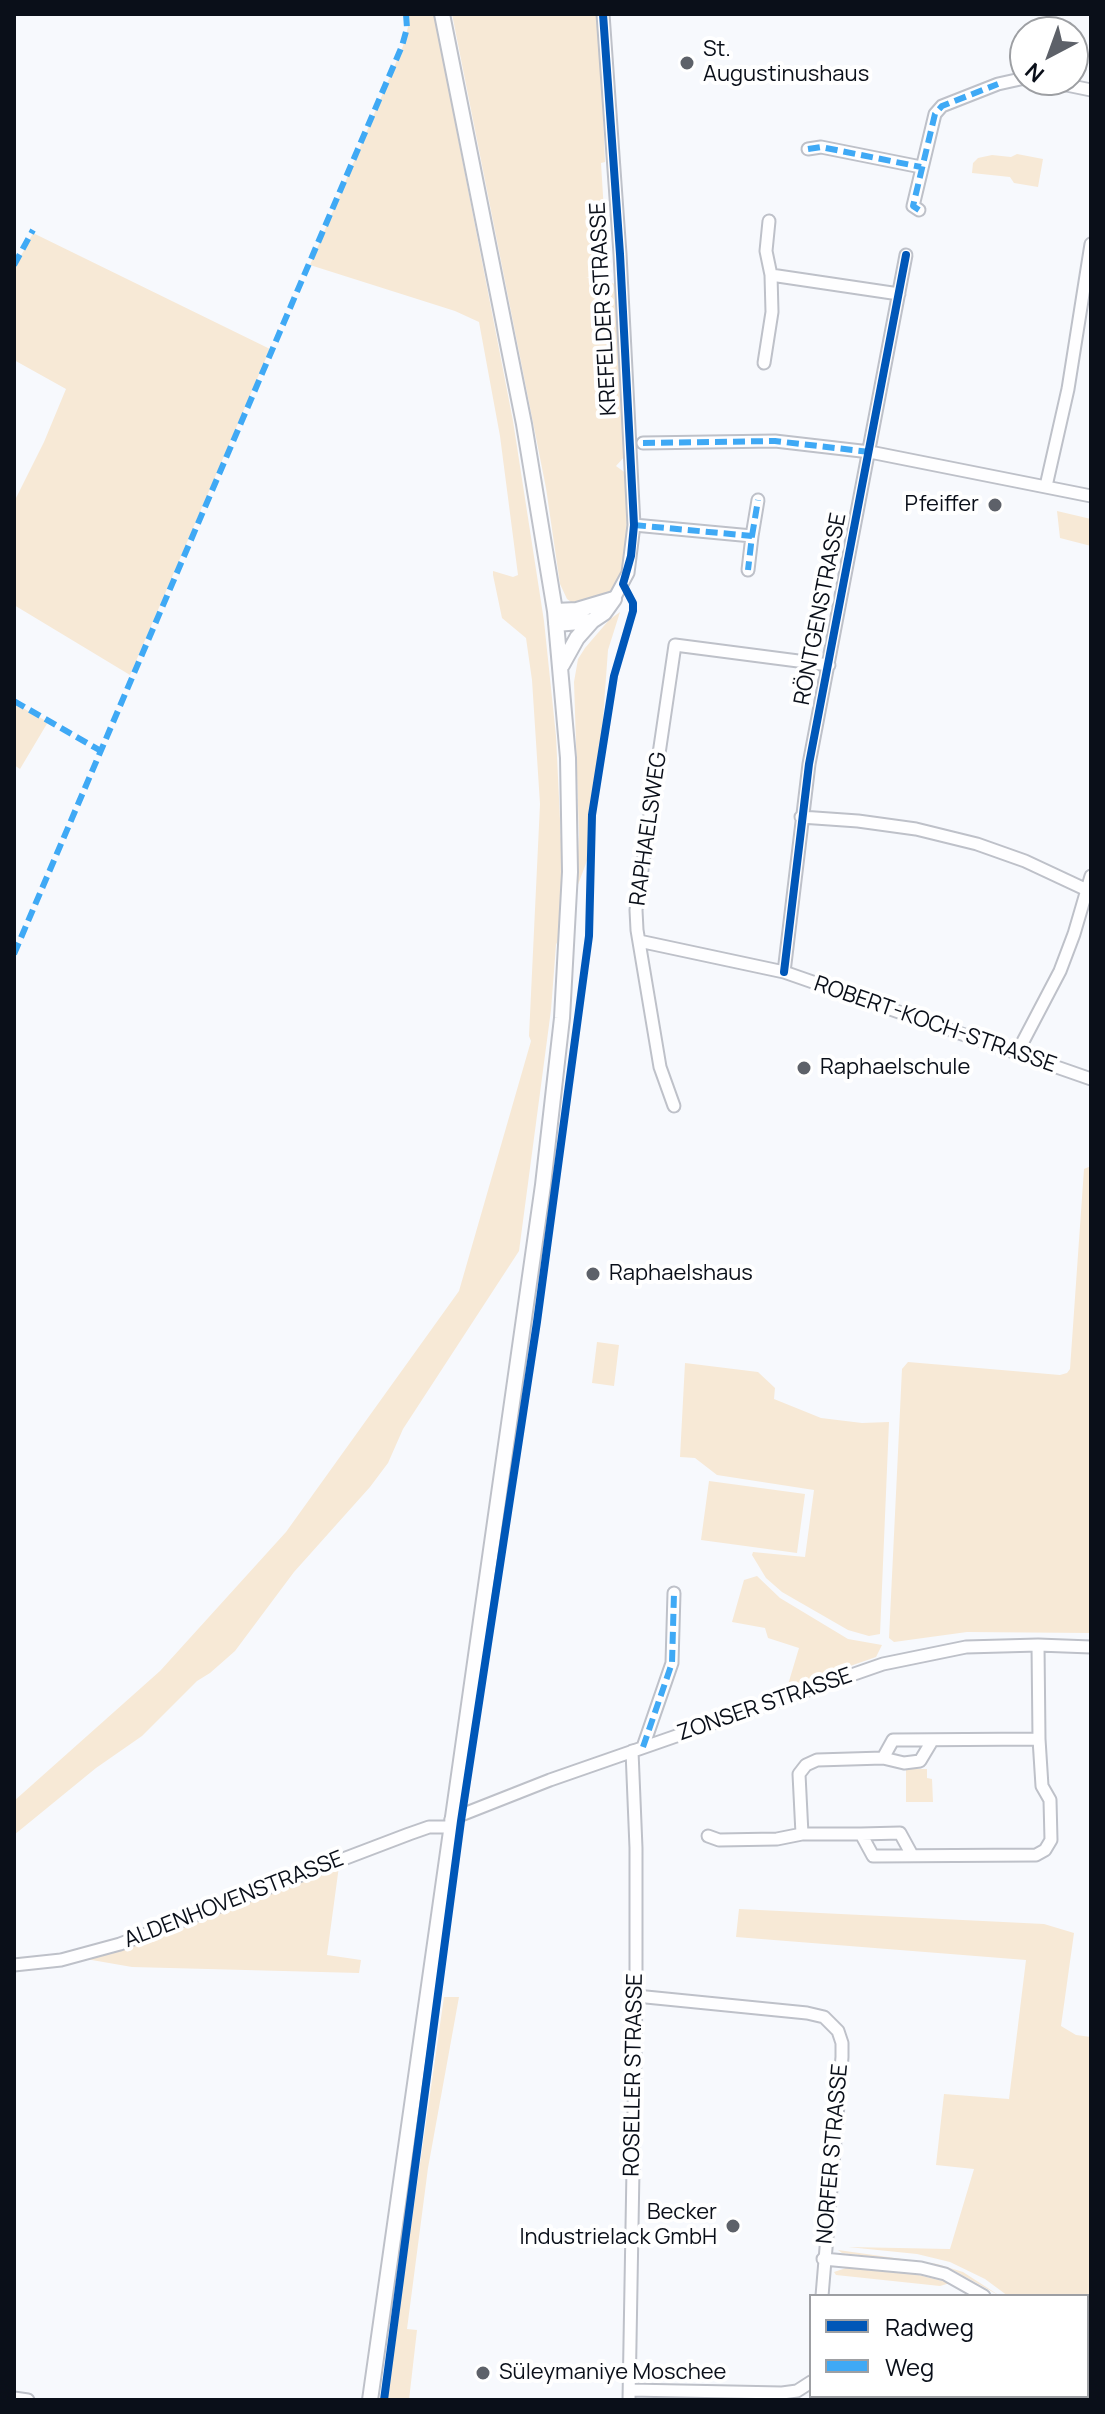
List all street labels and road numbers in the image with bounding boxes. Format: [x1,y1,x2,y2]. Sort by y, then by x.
street label: KREFELDER STRASSE [585,201,623,417]
street label: RÖNTGENSTRASSE [789,511,853,707]
street label: RAPHAELSWEG [625,750,673,908]
street label: ROBERT-KOCH-STRASSE [810,971,1060,1079]
street label: ZONSER STRASSE [674,1663,856,1747]
street label: ALDENHOVENSTRASSE [121,1846,347,1954]
street label: ROSELLER STRASSE [619,1973,649,2177]
street label: NORFER STRASSE [812,2063,854,2245]

